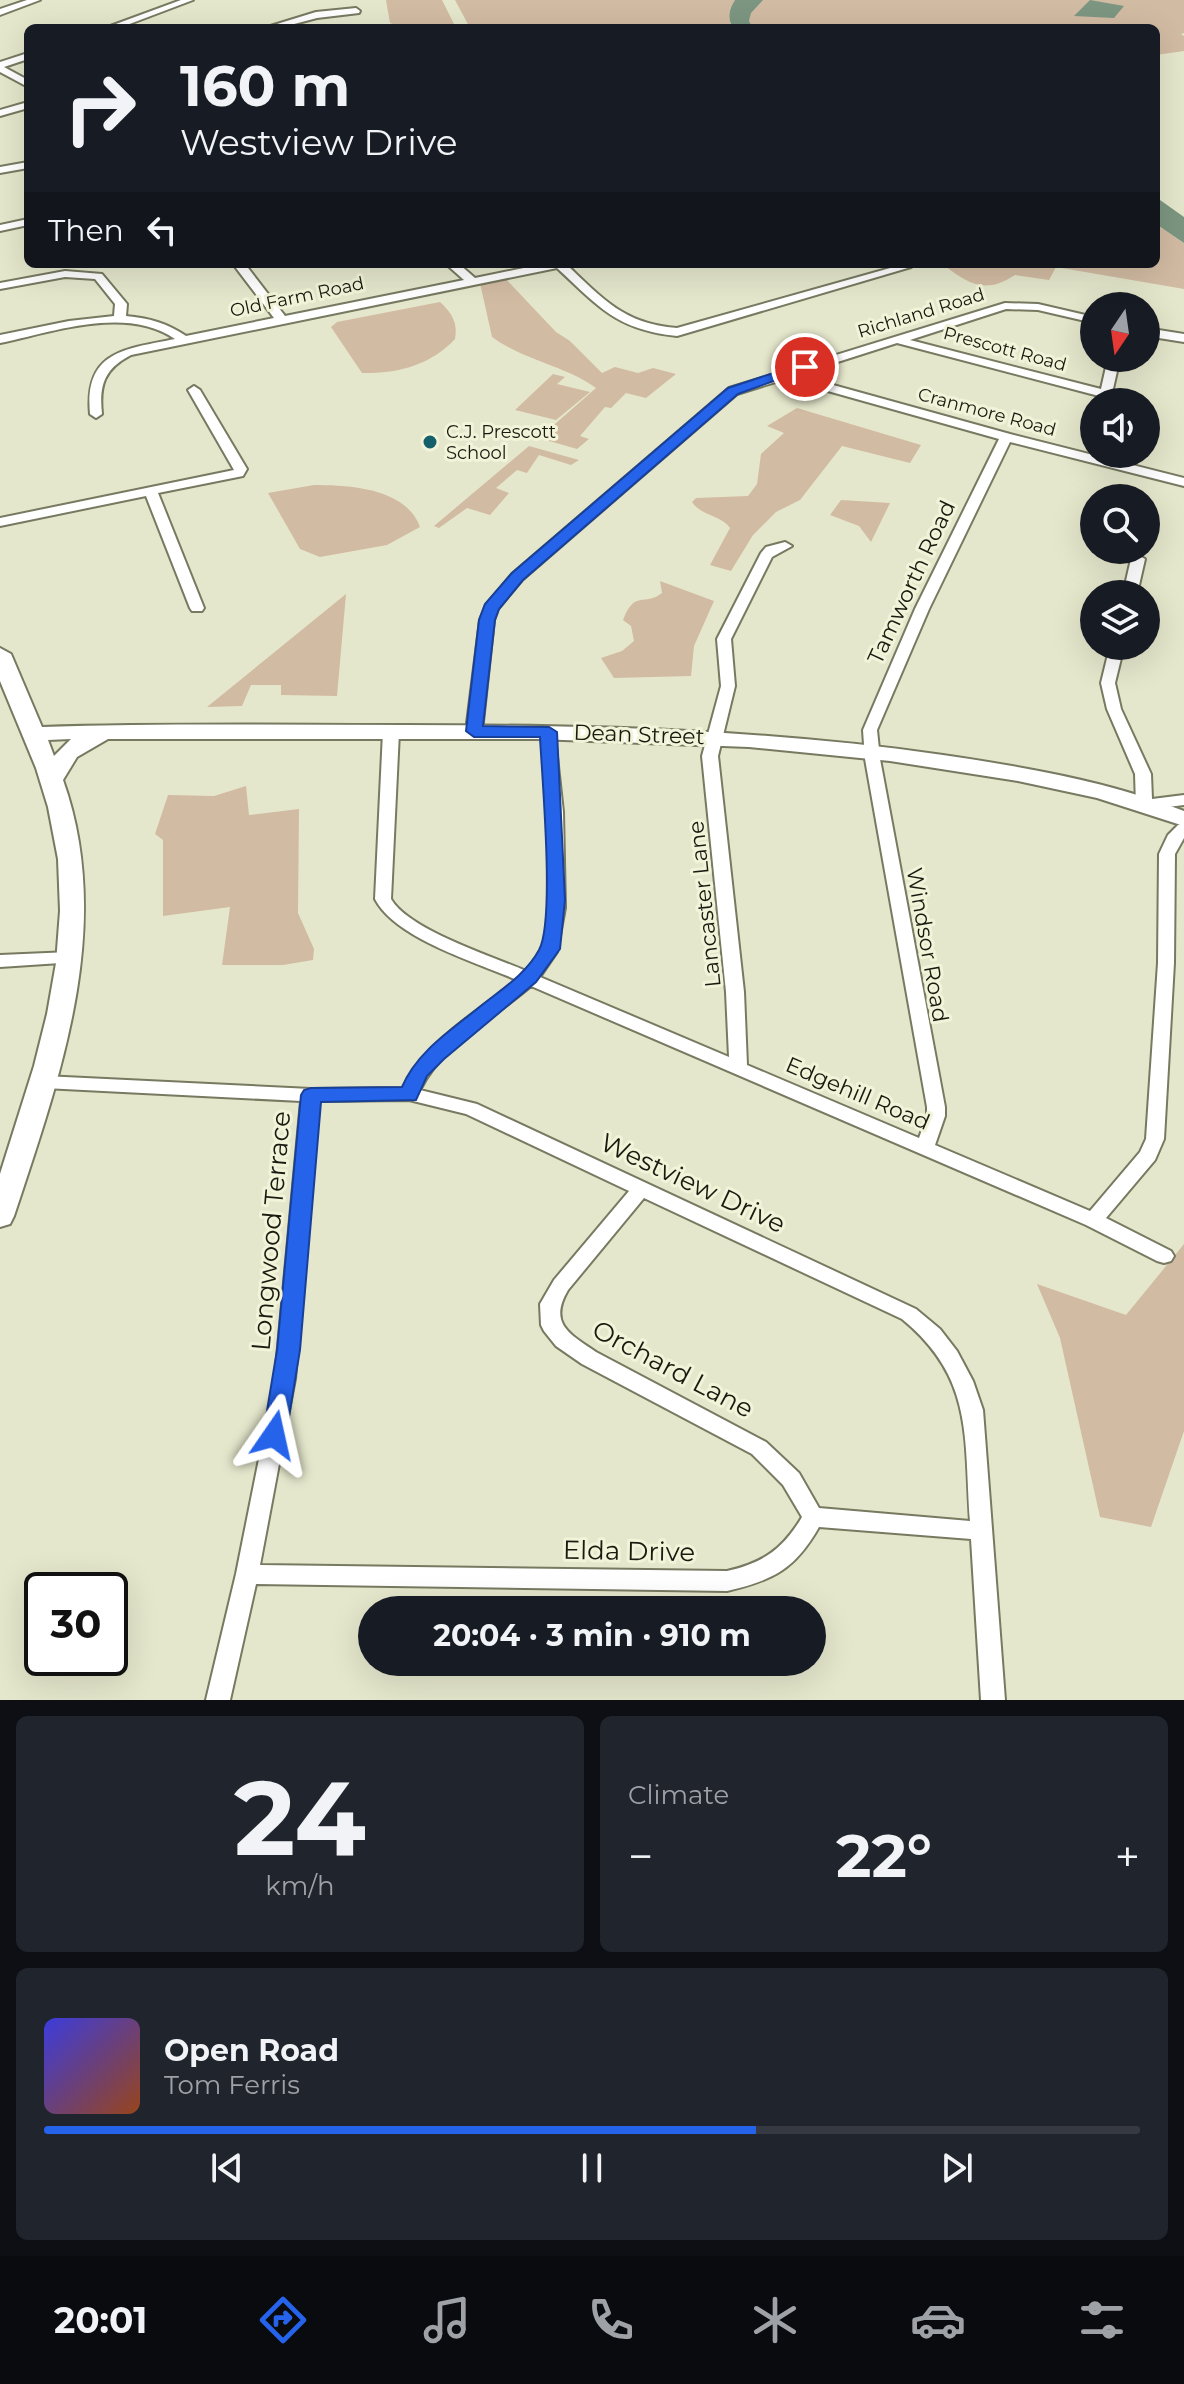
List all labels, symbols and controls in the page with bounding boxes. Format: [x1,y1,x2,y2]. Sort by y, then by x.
text: 160 m [180,52,350,120]
icon: right [48,56,152,160]
text: Westview Drive [180,120,458,164]
icon: left [140,208,184,252]
text: Then [48,212,124,249]
street label: Old Farm Road [228,272,366,322]
street label: Richland Road [855,283,987,343]
north arrow [1080,292,1160,372]
map controls [1080,292,1160,660]
street label: Prescott Road [941,322,1069,376]
pin [771,333,839,401]
icon: arrive [783,345,827,389]
street label: Cranmore Road [916,383,1058,441]
button: sound [1080,388,1160,468]
place label: C.J. Prescott School [446,421,556,464]
marker: C.J. Prescott School [421,433,439,451]
button: search [1080,484,1160,564]
street label: Tamworth Road [862,496,961,668]
button: layers [1080,580,1160,660]
street label: Dean Street [573,719,705,750]
street label: Lancaster Lane [682,819,727,989]
street label: Windsor Road [901,866,954,1024]
street label: Edgehill Road [782,1051,934,1136]
street label: Longwood Terrace [245,1110,297,1352]
street label: Westview Drive [595,1126,791,1240]
street label: Orchard Lane [587,1313,759,1425]
position arrow [232,1393,316,1477]
street label: Elda Drive [563,1534,695,1568]
speed limit sign: 30 [24,1572,128,1676]
text: 20:04 · 3 min · 910 m [433,1617,751,1654]
text: 24 [234,1754,366,1881]
text: Climate [628,1779,729,1811]
text: 22° [836,1819,932,1892]
text: − [628,1829,653,1883]
text: + [1115,1829,1140,1883]
text: km/h [265,1870,335,1902]
text: Open Road [164,2032,339,2069]
text: Tom Ferris [164,2069,300,2101]
icon: previous [205,2146,249,2190]
icon: pause [570,2146,614,2190]
icon: next [935,2146,979,2190]
icon: directions [255,2292,311,2348]
icon: music [419,2292,475,2348]
icon: phone [583,2292,639,2348]
icon: climate [747,2292,803,2348]
icon: car [910,2292,966,2348]
icon: filters [1074,2292,1130,2348]
text: 20:01 [54,2298,147,2342]

